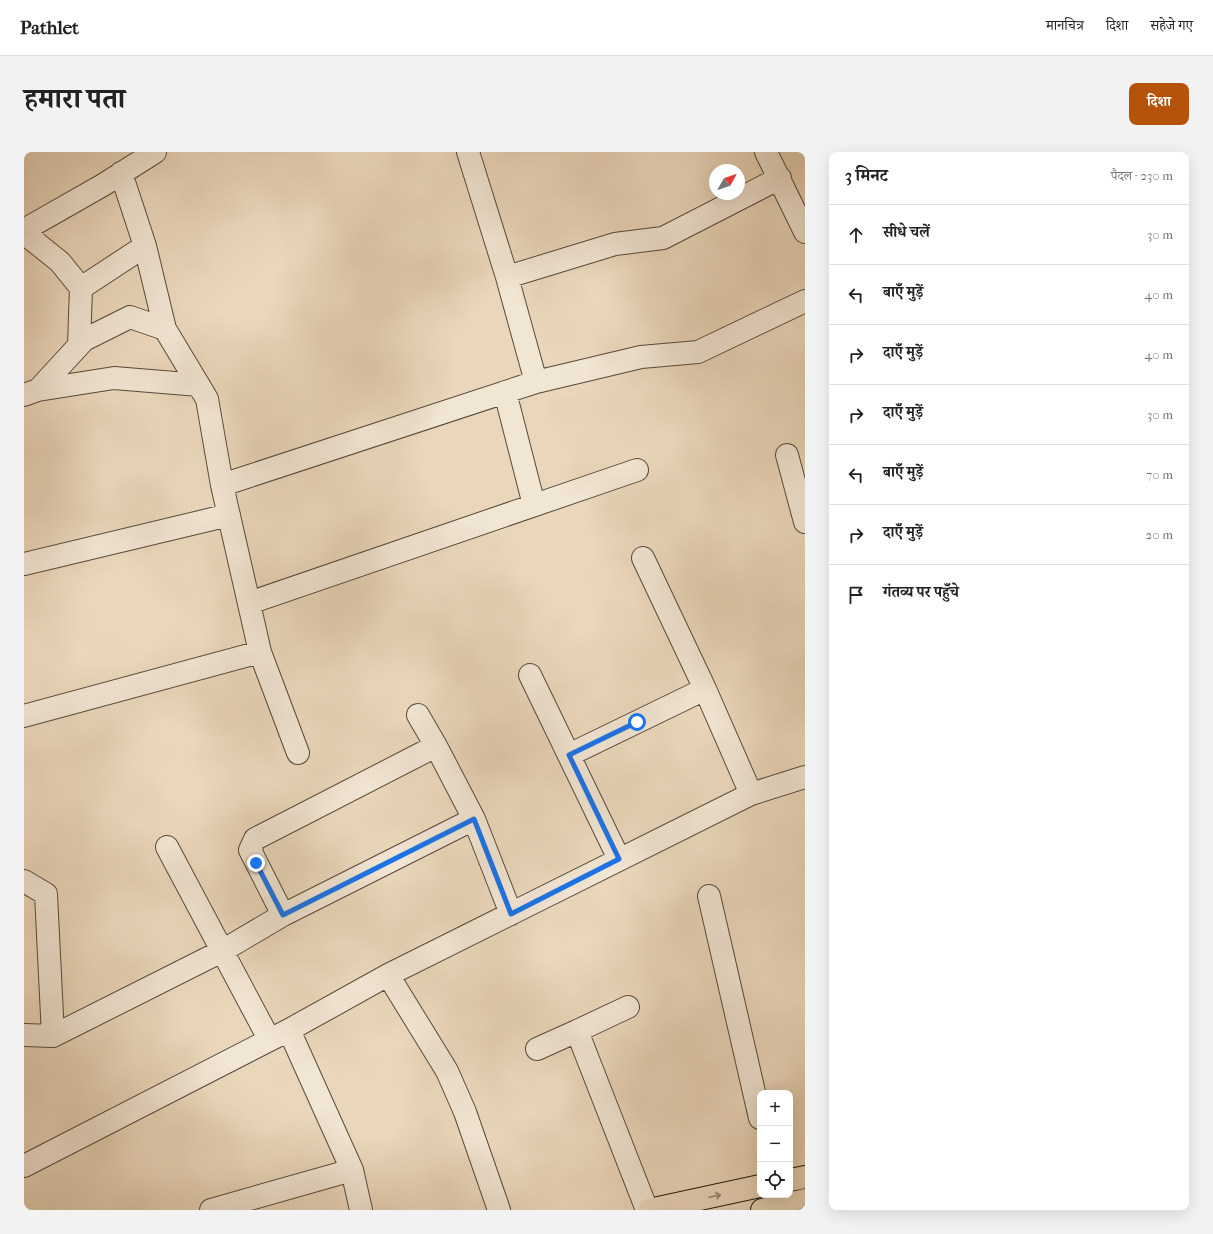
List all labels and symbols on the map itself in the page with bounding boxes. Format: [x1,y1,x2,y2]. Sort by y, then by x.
north arrow [709,164,745,200]
route start [628,713,646,731]
route end [247,854,265,872]
one-way arrow [708,1191,721,1199]

